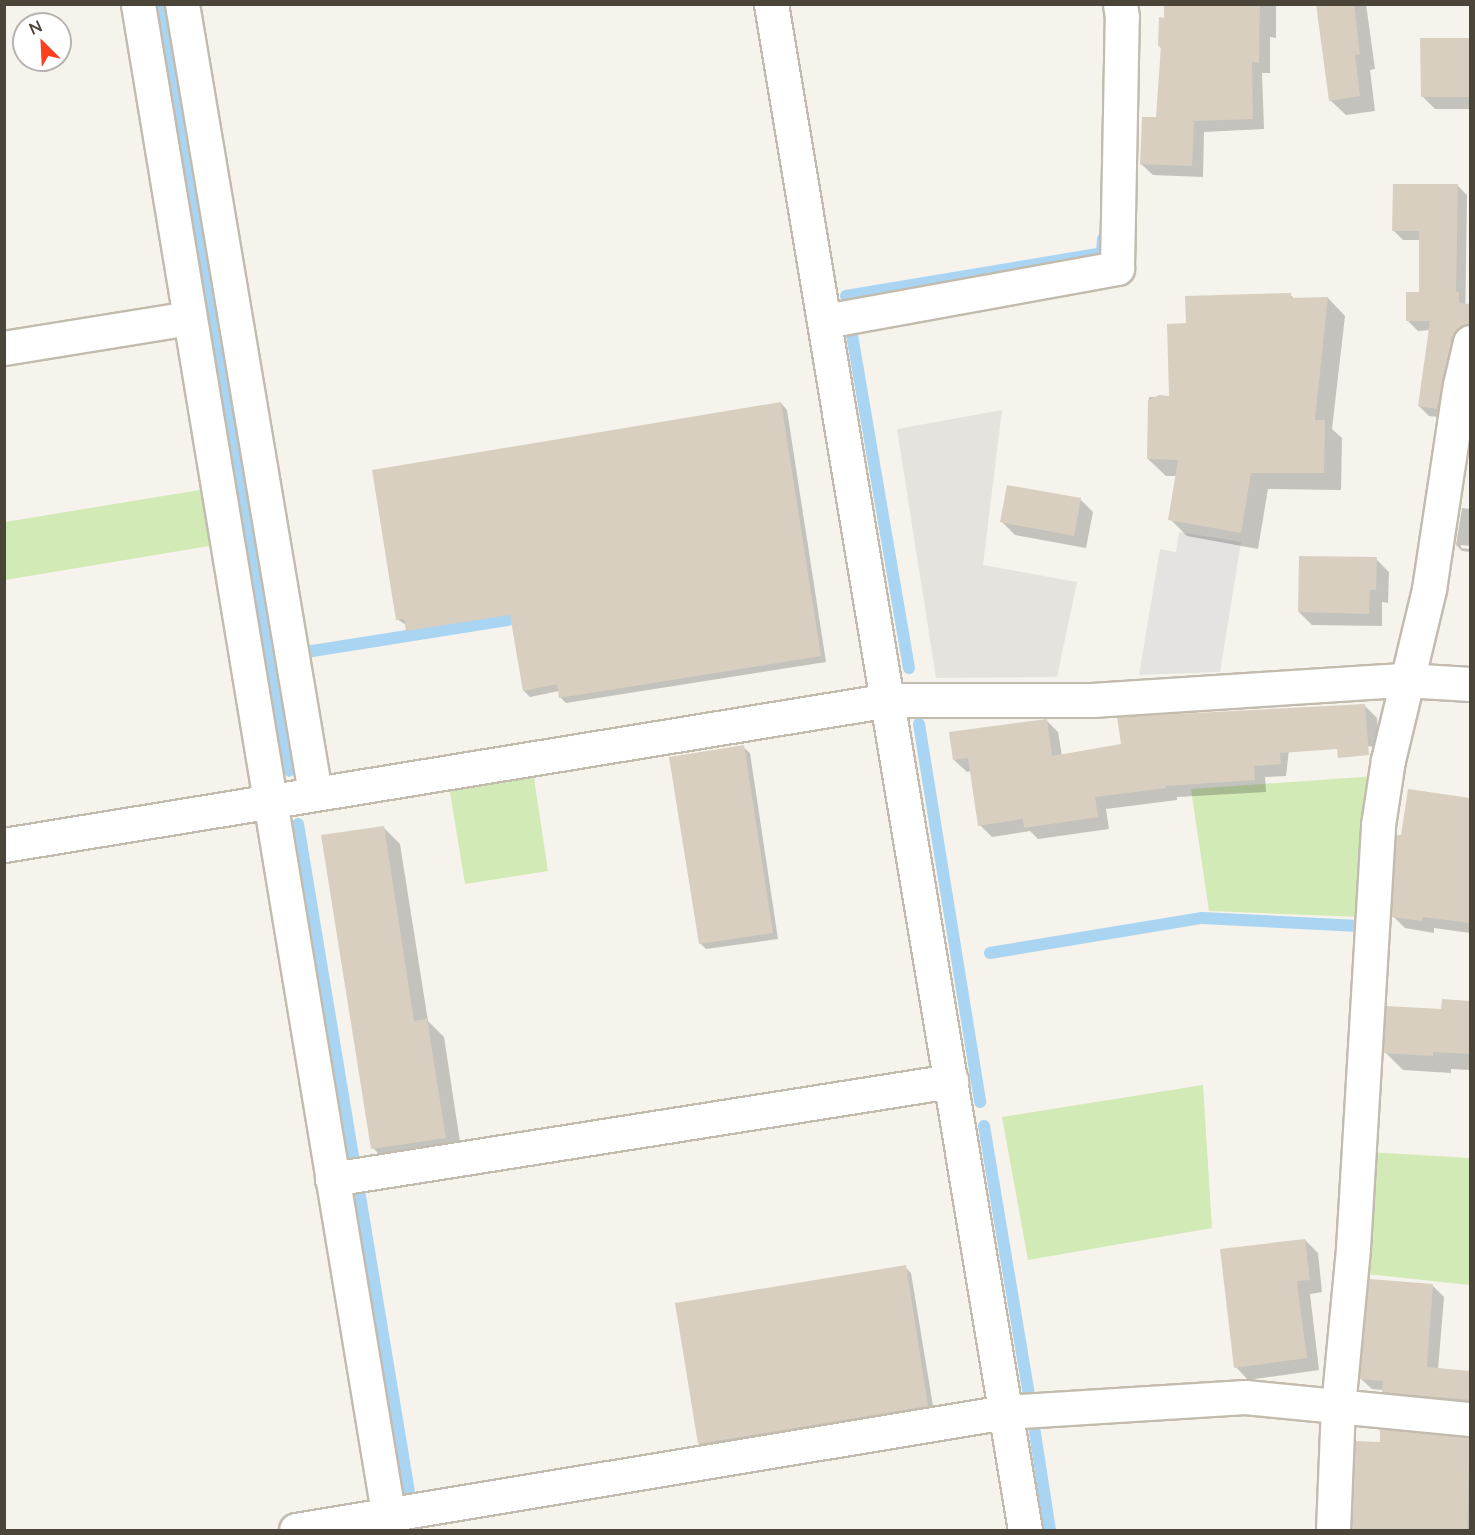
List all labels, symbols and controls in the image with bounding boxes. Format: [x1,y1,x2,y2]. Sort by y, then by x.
north arrow [12,12,72,72]
text: N [26,16,45,38]

